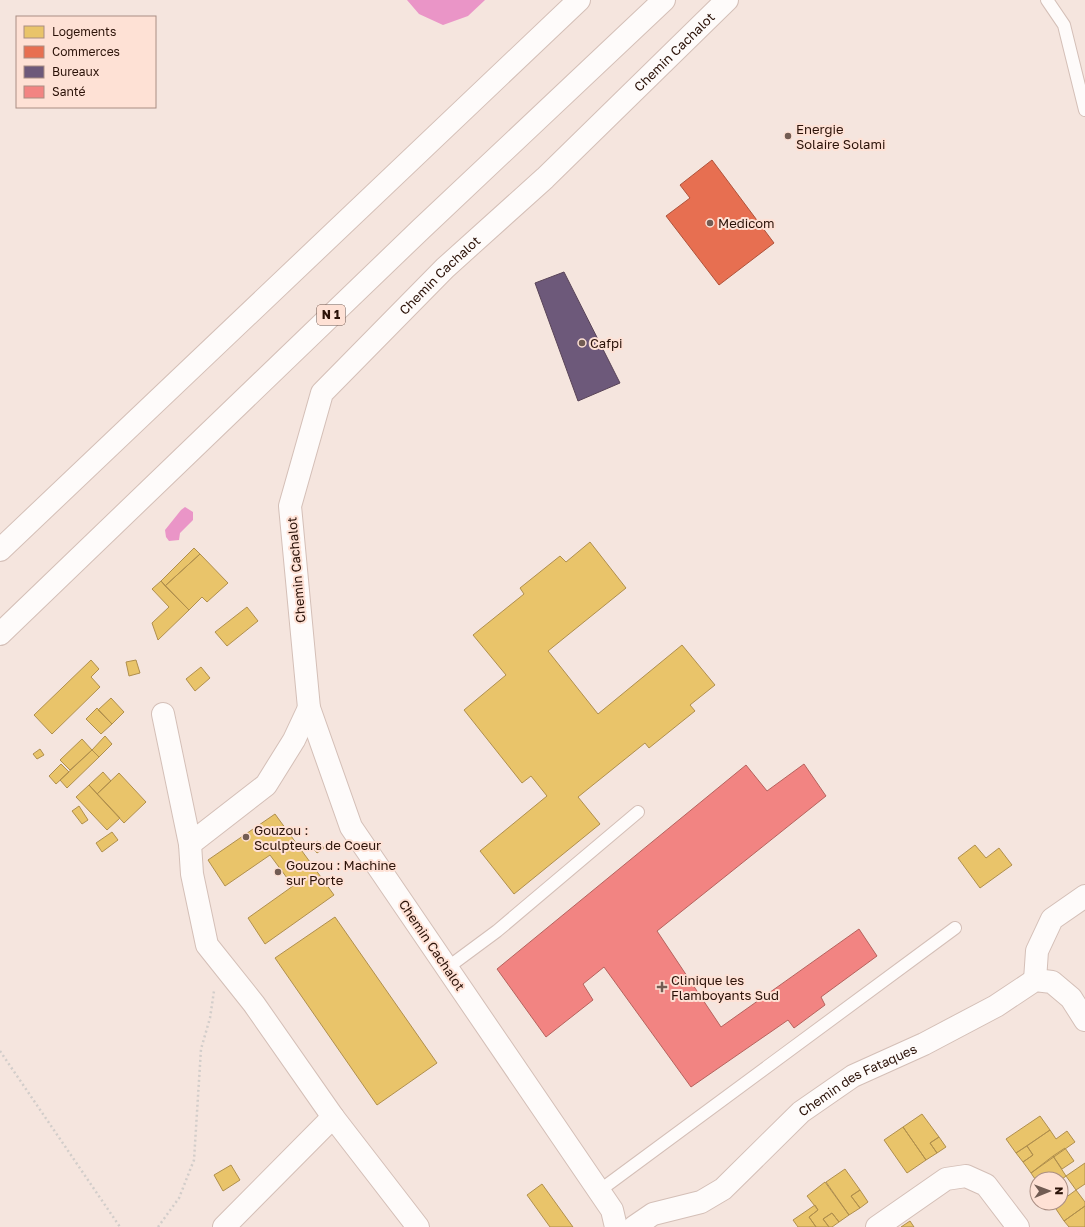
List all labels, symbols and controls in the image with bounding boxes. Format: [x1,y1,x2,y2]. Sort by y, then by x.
street label: Chemin Cachalot [631,9,718,95]
legend [16,16,156,108]
text: Logements [52,24,116,39]
text: Commerces [52,44,120,59]
text: Bureaux [52,64,100,79]
text: Santé [52,84,86,99]
place label: Energie Solaire Solami [796,121,885,152]
marker: Energie Solaire Solami [783,131,793,141]
place label: Medicom [718,215,775,231]
marker: Medicom [705,218,715,228]
street label: Chemin Cachalot [396,232,483,318]
road number: N 1 [317,305,345,325]
place label: Cafpi [590,335,622,351]
marker: Cafpi [577,338,587,348]
street label: Chemin Cachalot [283,516,309,624]
place label: Gouzou : Sculpteurs de Coeur [254,822,381,853]
marker: Gouzou : Sculpteurs de Coeur [241,832,251,842]
place label: Gouzou : Machine sur Porte [286,857,396,888]
marker: Gouzou : Machine sur Porte [273,867,283,877]
street label: Chemin Cachalot [396,896,468,994]
place label: Clinique les Flamboyants Sud [671,972,779,1003]
marker: Clinique les Flamboyants Sud [656,981,668,993]
street label: Chemin des Fataques [795,1040,919,1119]
north arrow [1029,1171,1069,1211]
text: N [1053,1187,1066,1195]

